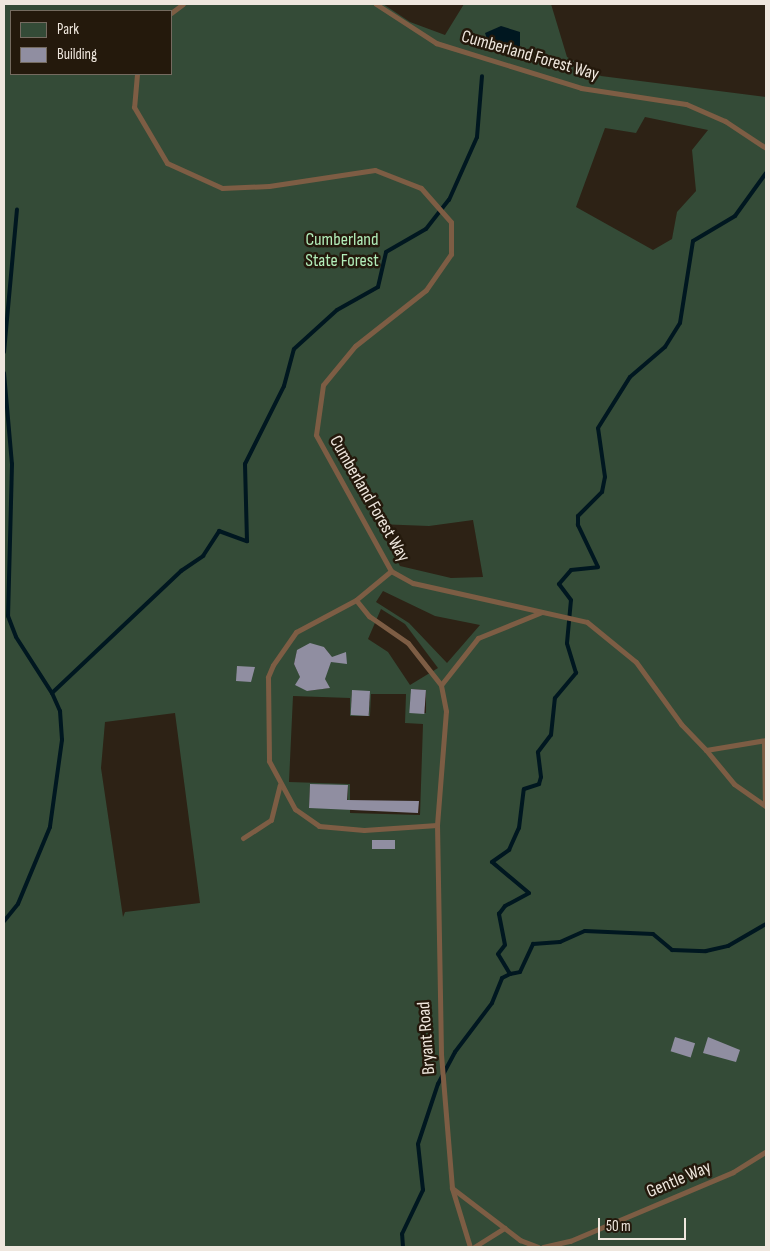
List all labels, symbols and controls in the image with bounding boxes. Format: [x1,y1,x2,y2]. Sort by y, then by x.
legend [10,10,172,75]
text: Park [57,20,79,39]
street label: Cumberland Forest Way [459,26,601,86]
text: Building [57,45,97,64]
park label: Cumberland State Forest [305,230,379,272]
street label: Cumberland Forest Way [324,432,414,566]
street label: Bryant Road [414,1001,440,1075]
street label: Gentle Way [643,1157,715,1203]
scale bar [600,1208,688,1240]
text: 50 m [606,1217,631,1236]

